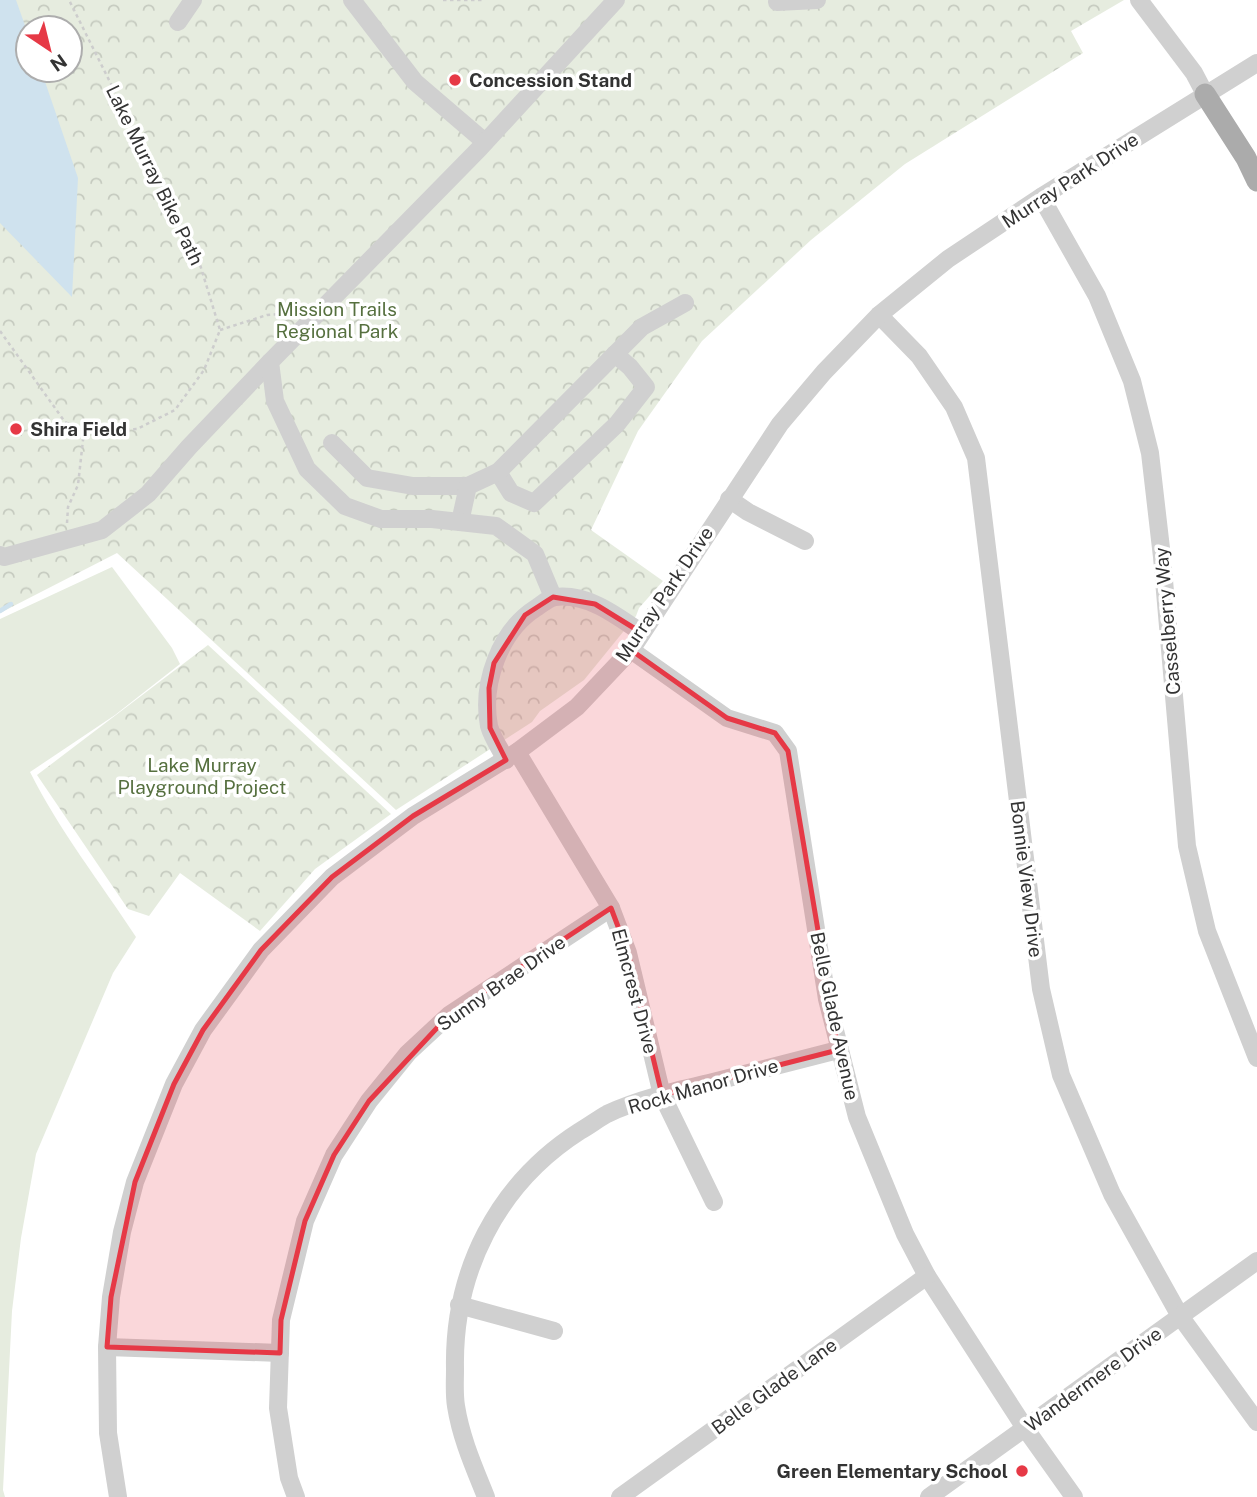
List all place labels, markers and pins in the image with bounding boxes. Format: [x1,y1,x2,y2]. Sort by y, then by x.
place label: Concession Stand [469,69,632,91]
marker: Concession Stand [447,72,463,88]
place label: Shira Field [30,418,127,440]
marker: Shira Field [8,421,24,437]
place label: Green Elementary School [777,1460,1008,1482]
marker: Green Elementary School [1014,1463,1030,1479]

